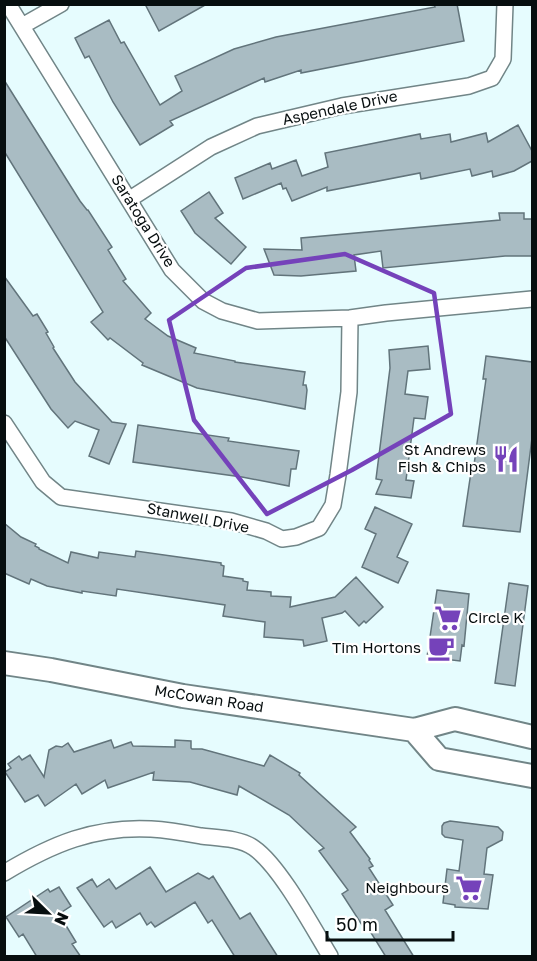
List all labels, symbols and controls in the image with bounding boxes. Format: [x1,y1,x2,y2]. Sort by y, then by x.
street label: Aspendale Drive [281,86,399,128]
street label: Saratoga Drive [108,171,180,270]
place label: St Andrews Fish & Chips [398,440,486,475]
restaurant icon: St Andrews Fish & Chips [491,444,521,474]
street label: Stanwell Drive [145,498,251,536]
supermarket icon: Circle K [433,603,463,633]
place label: Circle K [468,608,524,626]
cafe icon: Tim Hortons [426,633,456,663]
place label: Tim Hortons [332,638,421,656]
street label: McCowan Road [153,681,265,716]
supermarket icon: Neighbours [454,873,484,903]
place label: Neighbours [365,878,449,896]
north arrow [18,883,78,943]
scale bar [327,904,453,942]
text: N [50,909,73,929]
text: 50 m [336,913,378,935]

